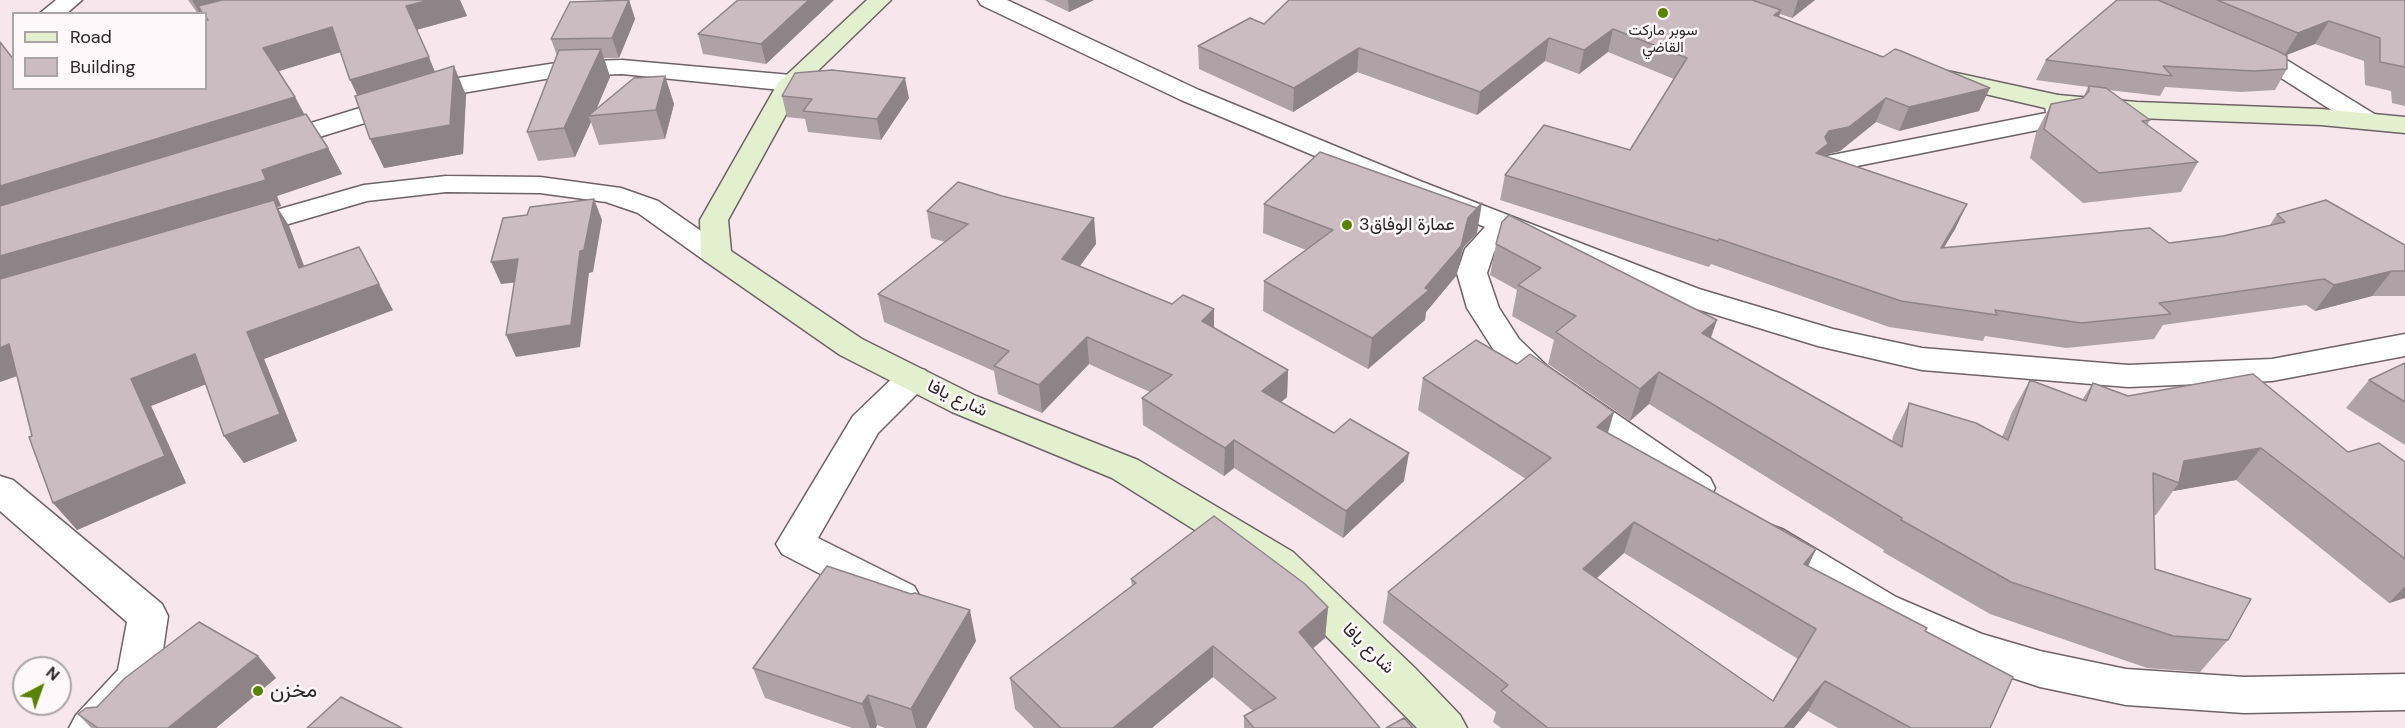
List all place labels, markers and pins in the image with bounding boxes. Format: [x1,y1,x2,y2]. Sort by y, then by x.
marker: سوبر ماركت القاضي [1656,6,1670,20]
place label: سوبر ماركت القاضي [1629,22,1697,57]
place label: عمارة الوفاق3 [1359,214,1455,236]
marker: عمارة الوفاق3 [1340,218,1354,232]
place label: مخزن [270,678,317,704]
marker: مخزن [251,684,265,698]

